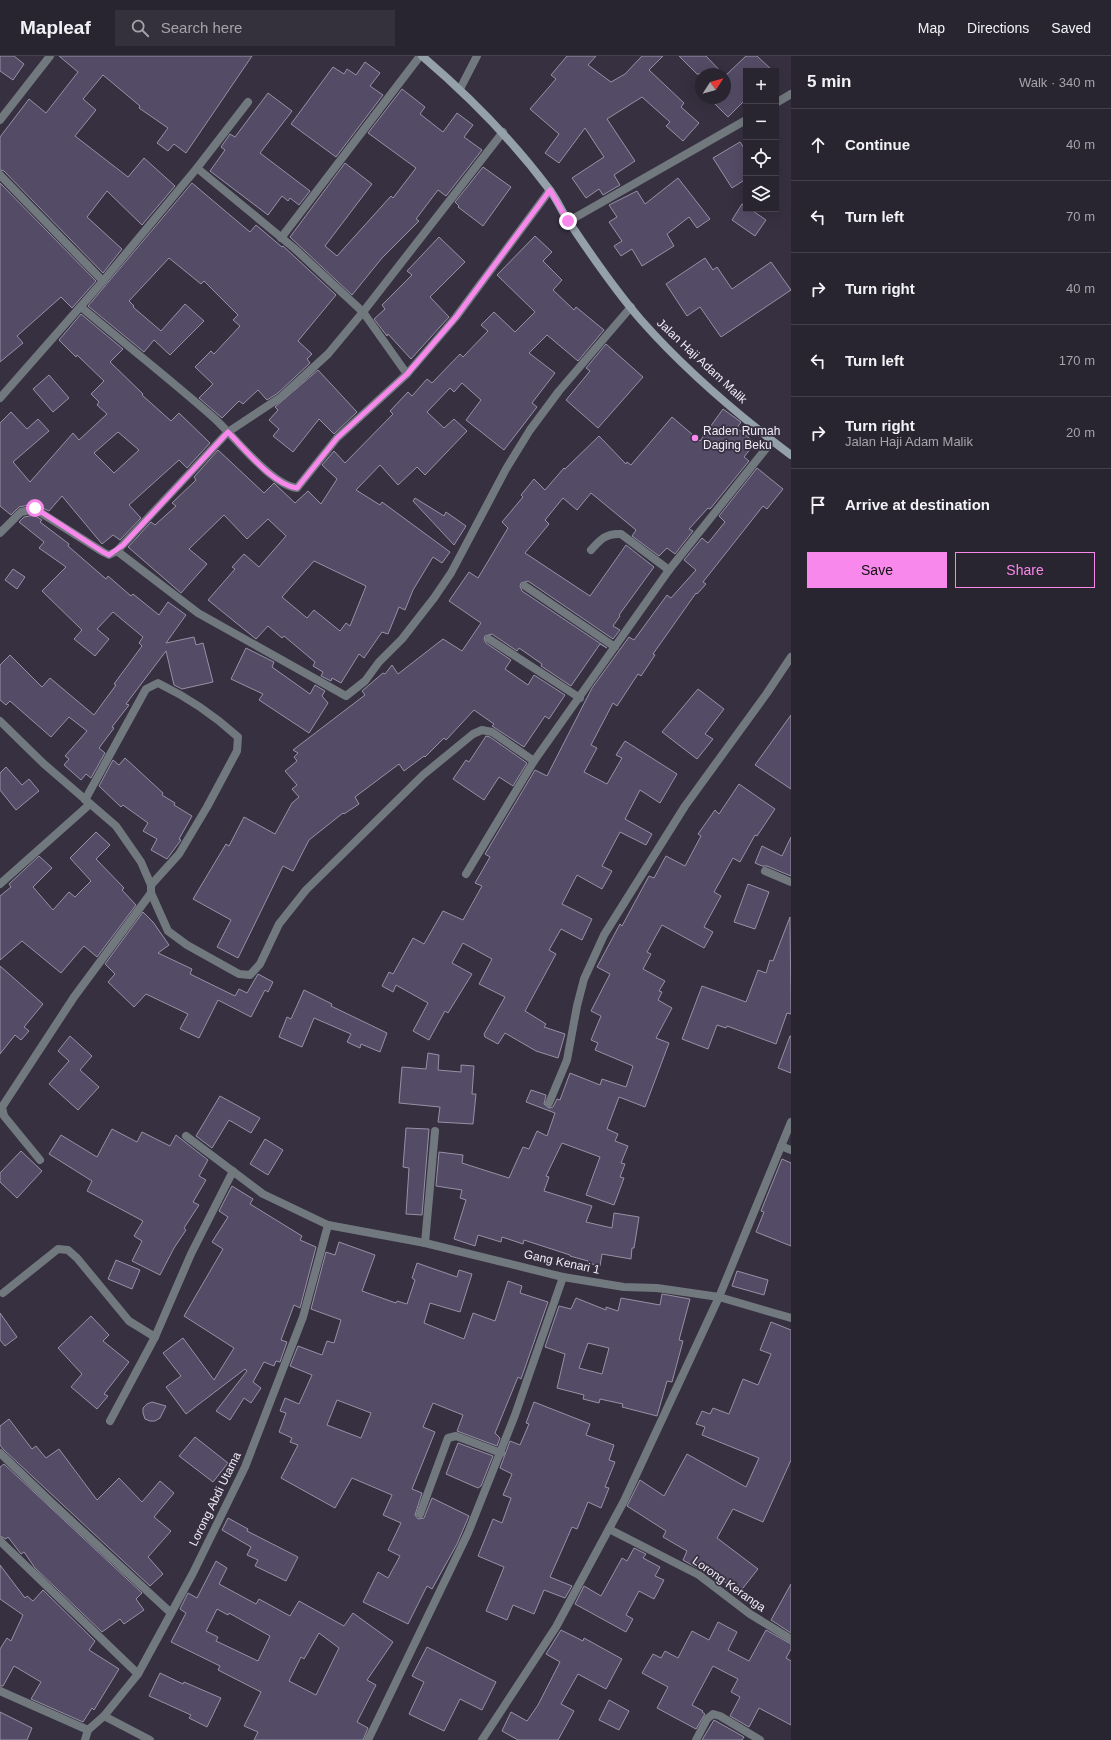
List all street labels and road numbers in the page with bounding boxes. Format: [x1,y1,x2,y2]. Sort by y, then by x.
street label: Jalan Haji Adam Malik [654,316,751,407]
street label: Gang Kenari 1 [523,1247,602,1277]
street label: Lorong Abdi Utama [186,1449,244,1548]
street label: Lorong Keranga [690,1554,769,1615]

